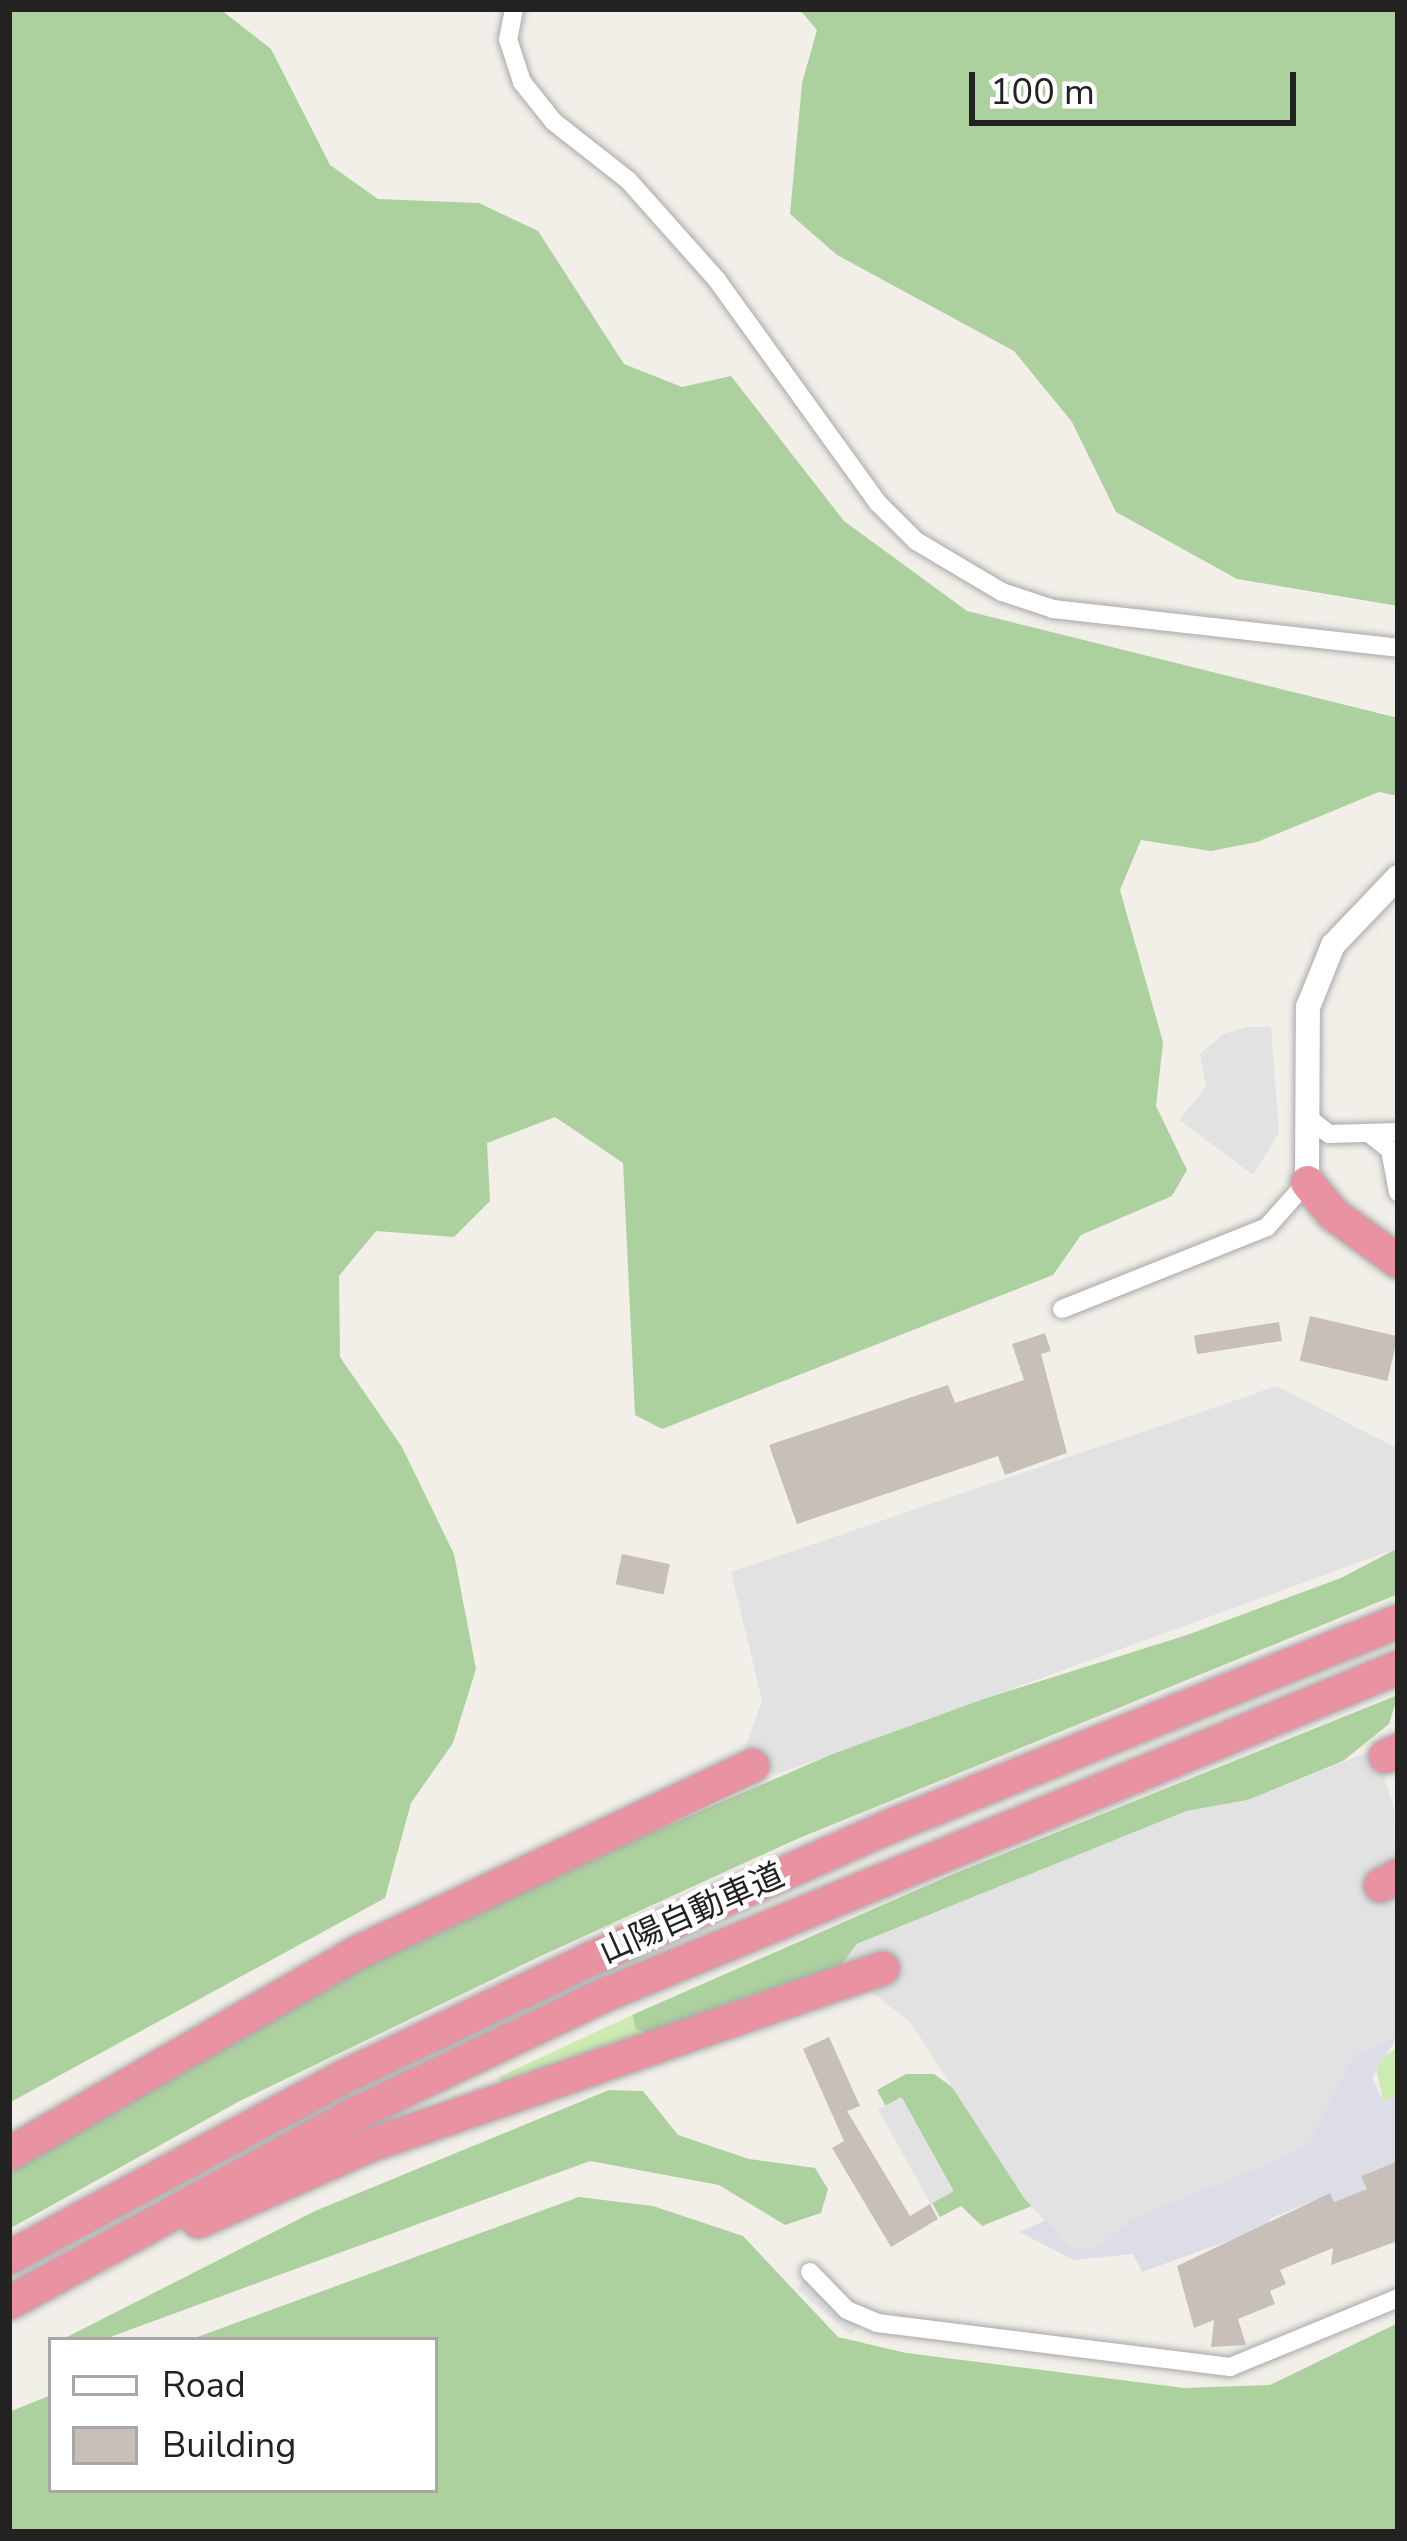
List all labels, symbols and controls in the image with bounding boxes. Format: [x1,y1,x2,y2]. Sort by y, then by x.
scale bar [975,48,1302,122]
text: 100 m [990,68,1095,117]
street label: 山陽自動車道 [594,1856,790,1972]
legend [48,2337,438,2493]
text: Road [162,2361,246,2410]
text: Building [162,2421,296,2470]

